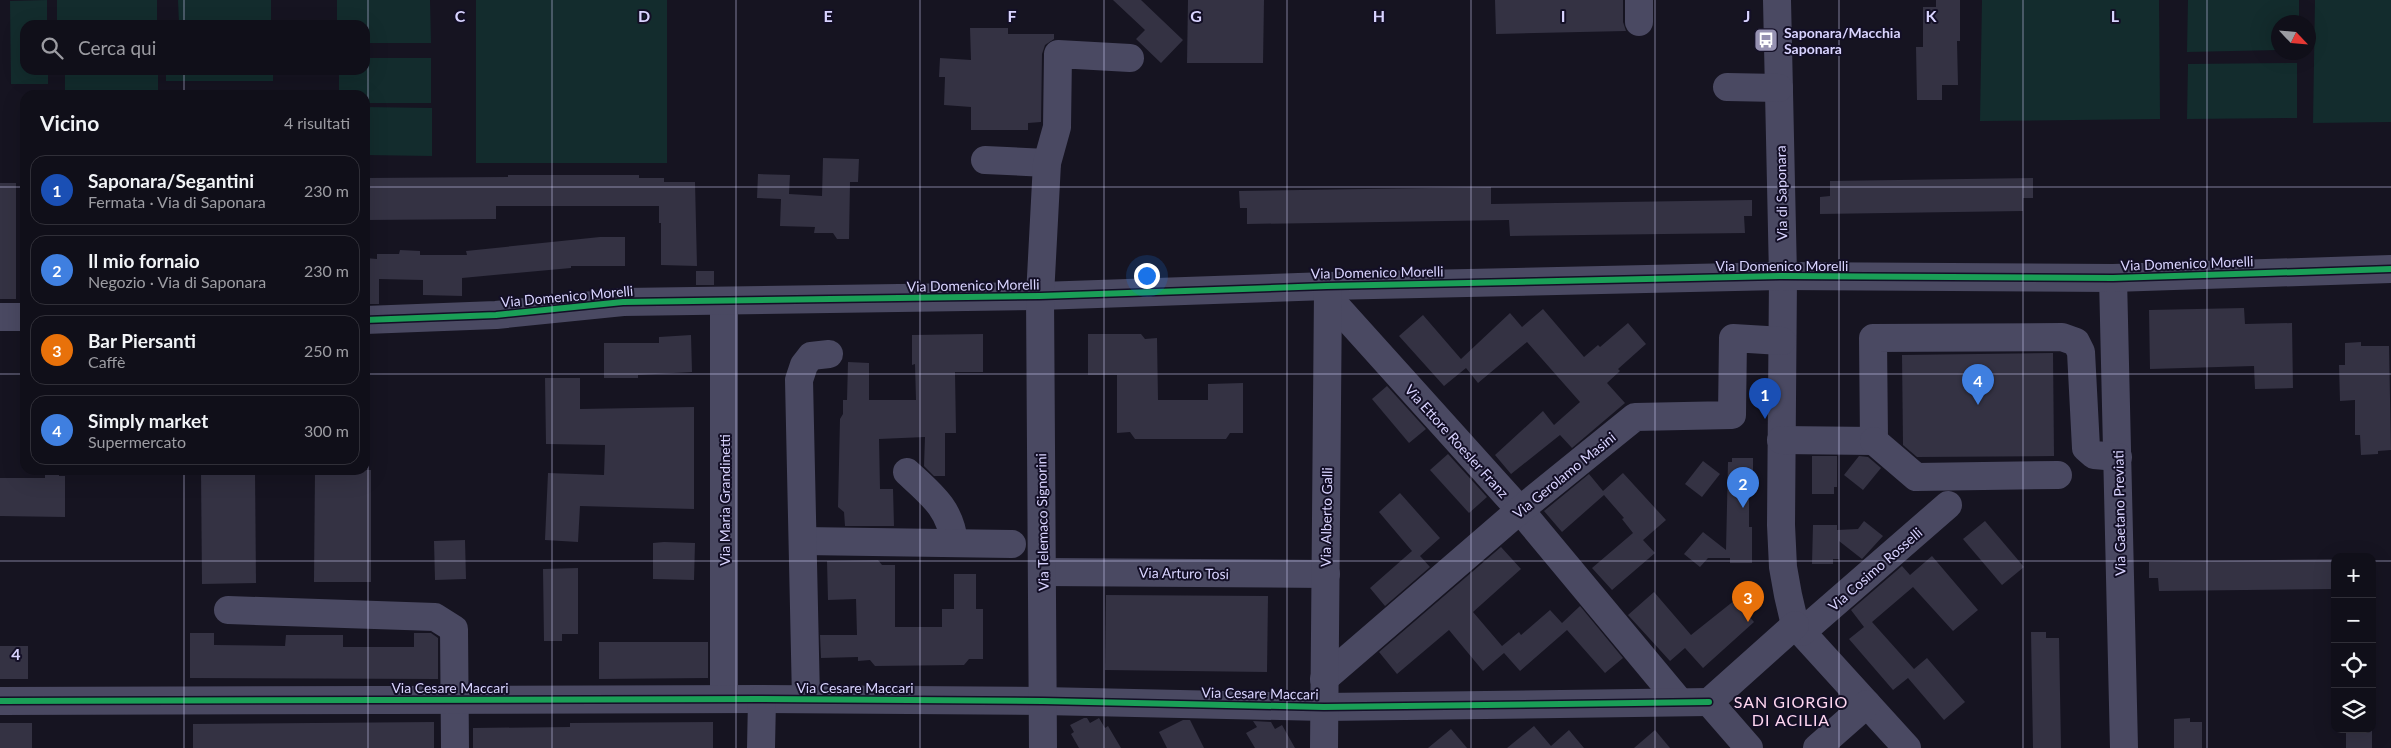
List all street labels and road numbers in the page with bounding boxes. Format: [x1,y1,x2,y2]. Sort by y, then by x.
street label: Via di Saponara [1772,145,1790,241]
street label: Via Domenico Morelli [2120,252,2254,274]
street label: Via Domenico Morelli [1716,257,1848,274]
street label: Via Domenico Morelli [1310,262,1444,282]
street label: Via Domenico Morelli [906,275,1040,295]
street label: Via Domenico Morelli [500,282,634,310]
street label: Via Ettore Roesler Franz [1402,381,1512,501]
street label: Via Gerolamo Masini [1509,428,1619,522]
street label: Via Maria Grandinetti [716,434,733,566]
street label: Via Gaetano Previati [2109,450,2129,576]
street label: Via Telemaco Signorini [1032,453,1052,591]
street label: Via Alberto Galli [1317,467,1335,567]
street label: Via Cosimo Rosselli [1825,524,1925,614]
street label: Via Arturo Tosi [1139,564,1229,582]
street label: Via Cesare Maccari [391,679,509,696]
street label: Via Cesare Maccari [796,679,914,696]
street label: Via Cesare Maccari [1201,683,1319,703]

